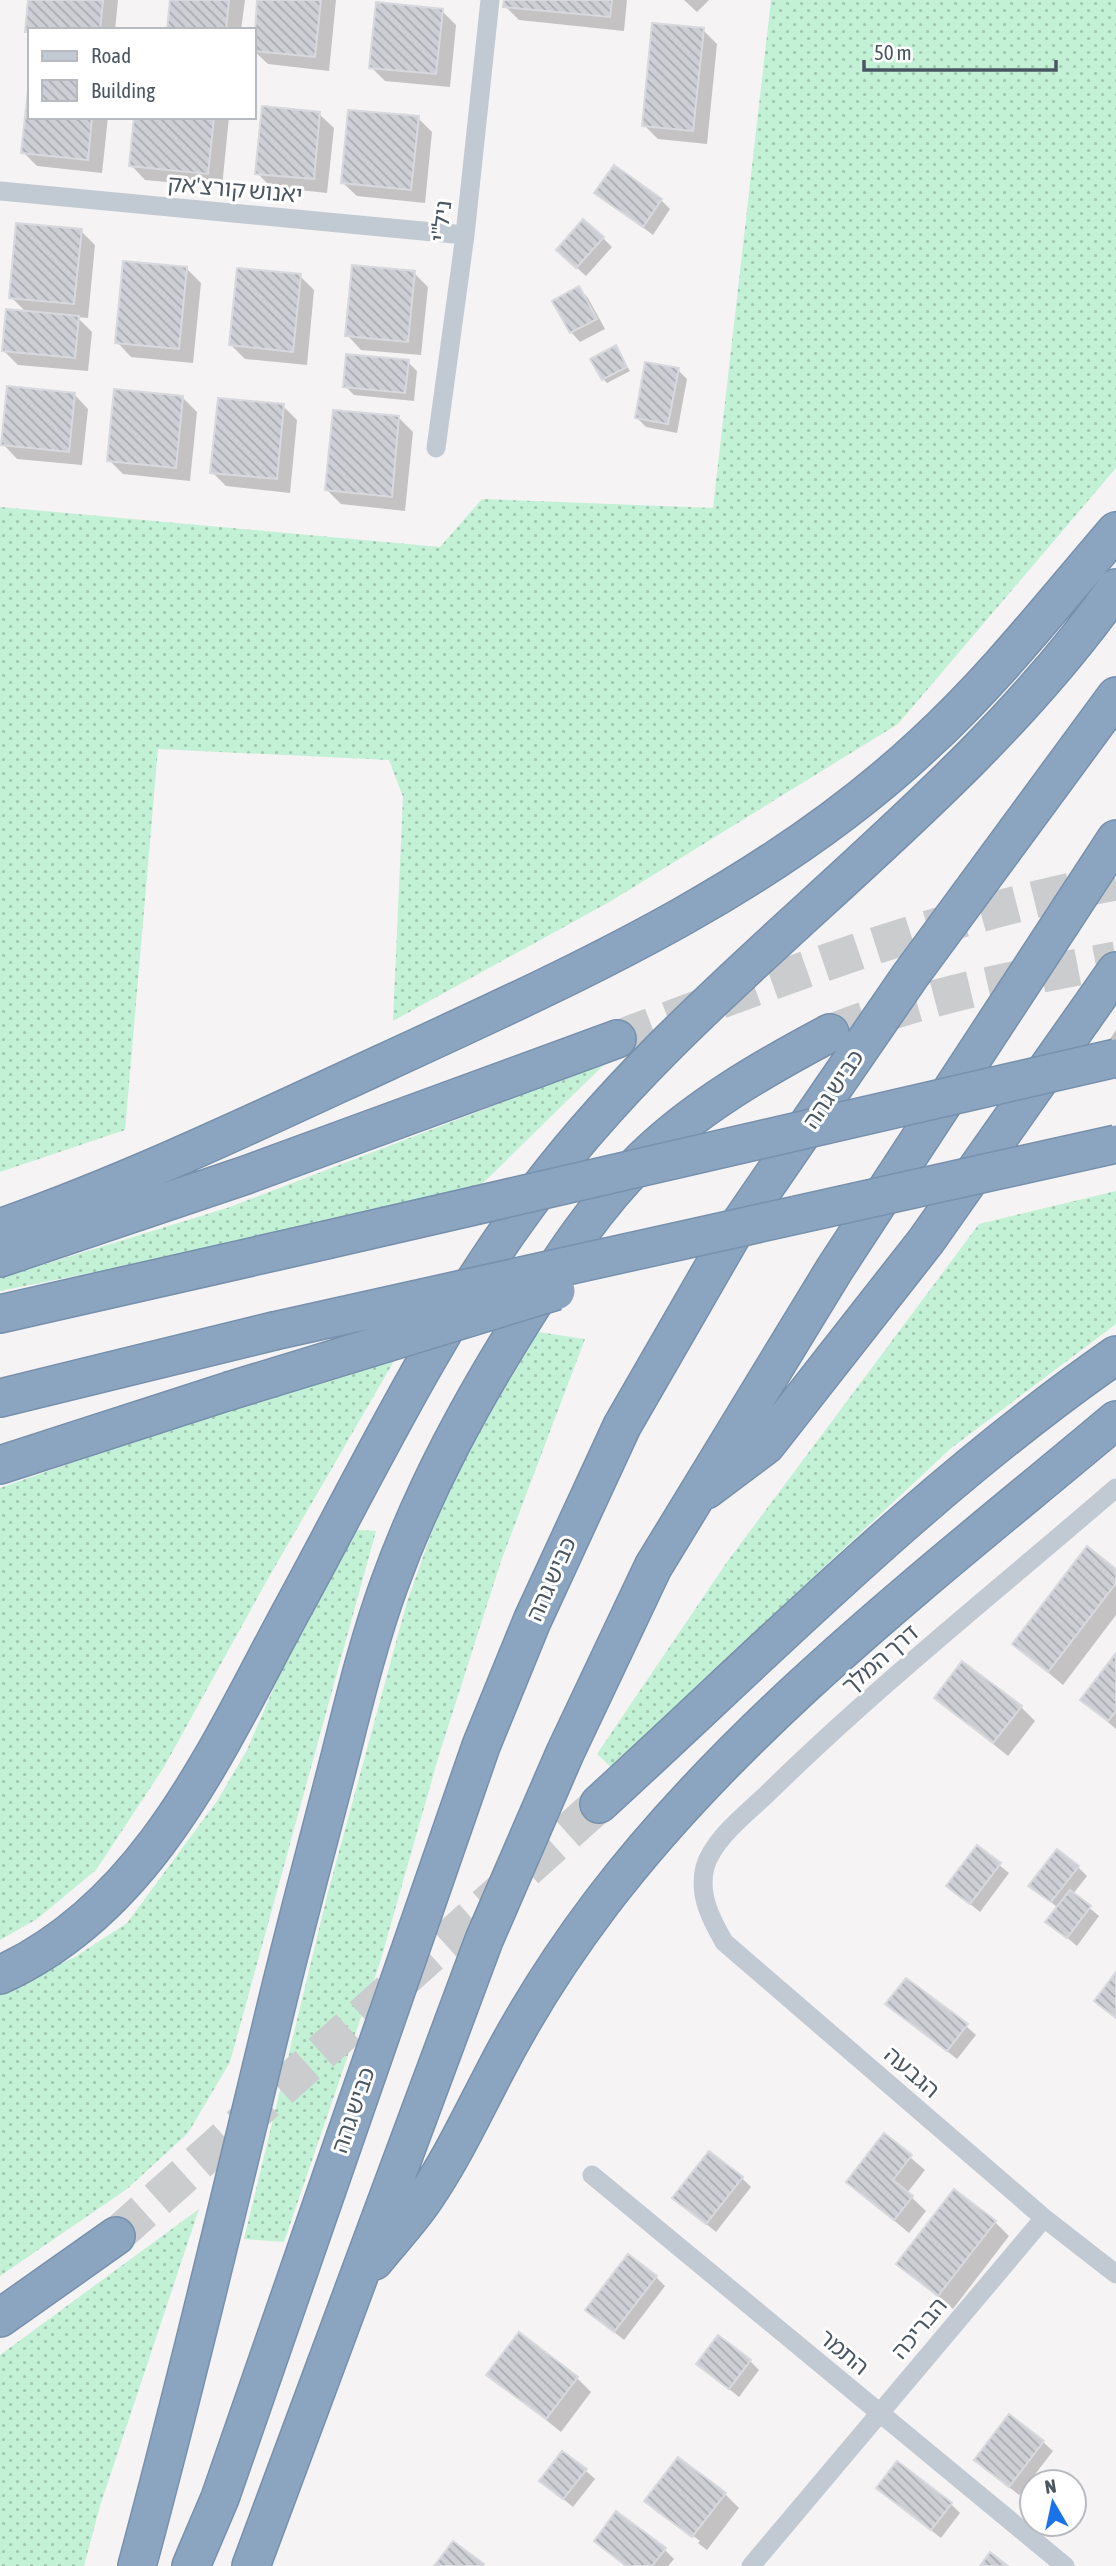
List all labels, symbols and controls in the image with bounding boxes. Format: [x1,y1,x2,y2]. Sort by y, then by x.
legend [28,28,256,119]
scale bar [864,28,1056,72]
text: 50 m [874,40,912,64]
text: Road [91,43,131,67]
text: Building [91,78,155,102]
street label: יאנוש קורצ'אק [166,170,304,208]
street label: ניל"י [426,199,456,243]
street label: כביש גהה [797,1045,869,1133]
street label: כביש גהה [521,1533,581,1625]
street label: דרך המלך [837,1619,923,1699]
street label: הגבעה [879,2041,945,2103]
street label: כביש גהה [326,2064,380,2156]
street label: הבריכה [886,2292,952,2364]
street label: התמר [814,2324,874,2380]
north arrow [1018,2468,1088,2538]
text: N [1043,2474,1058,2498]

